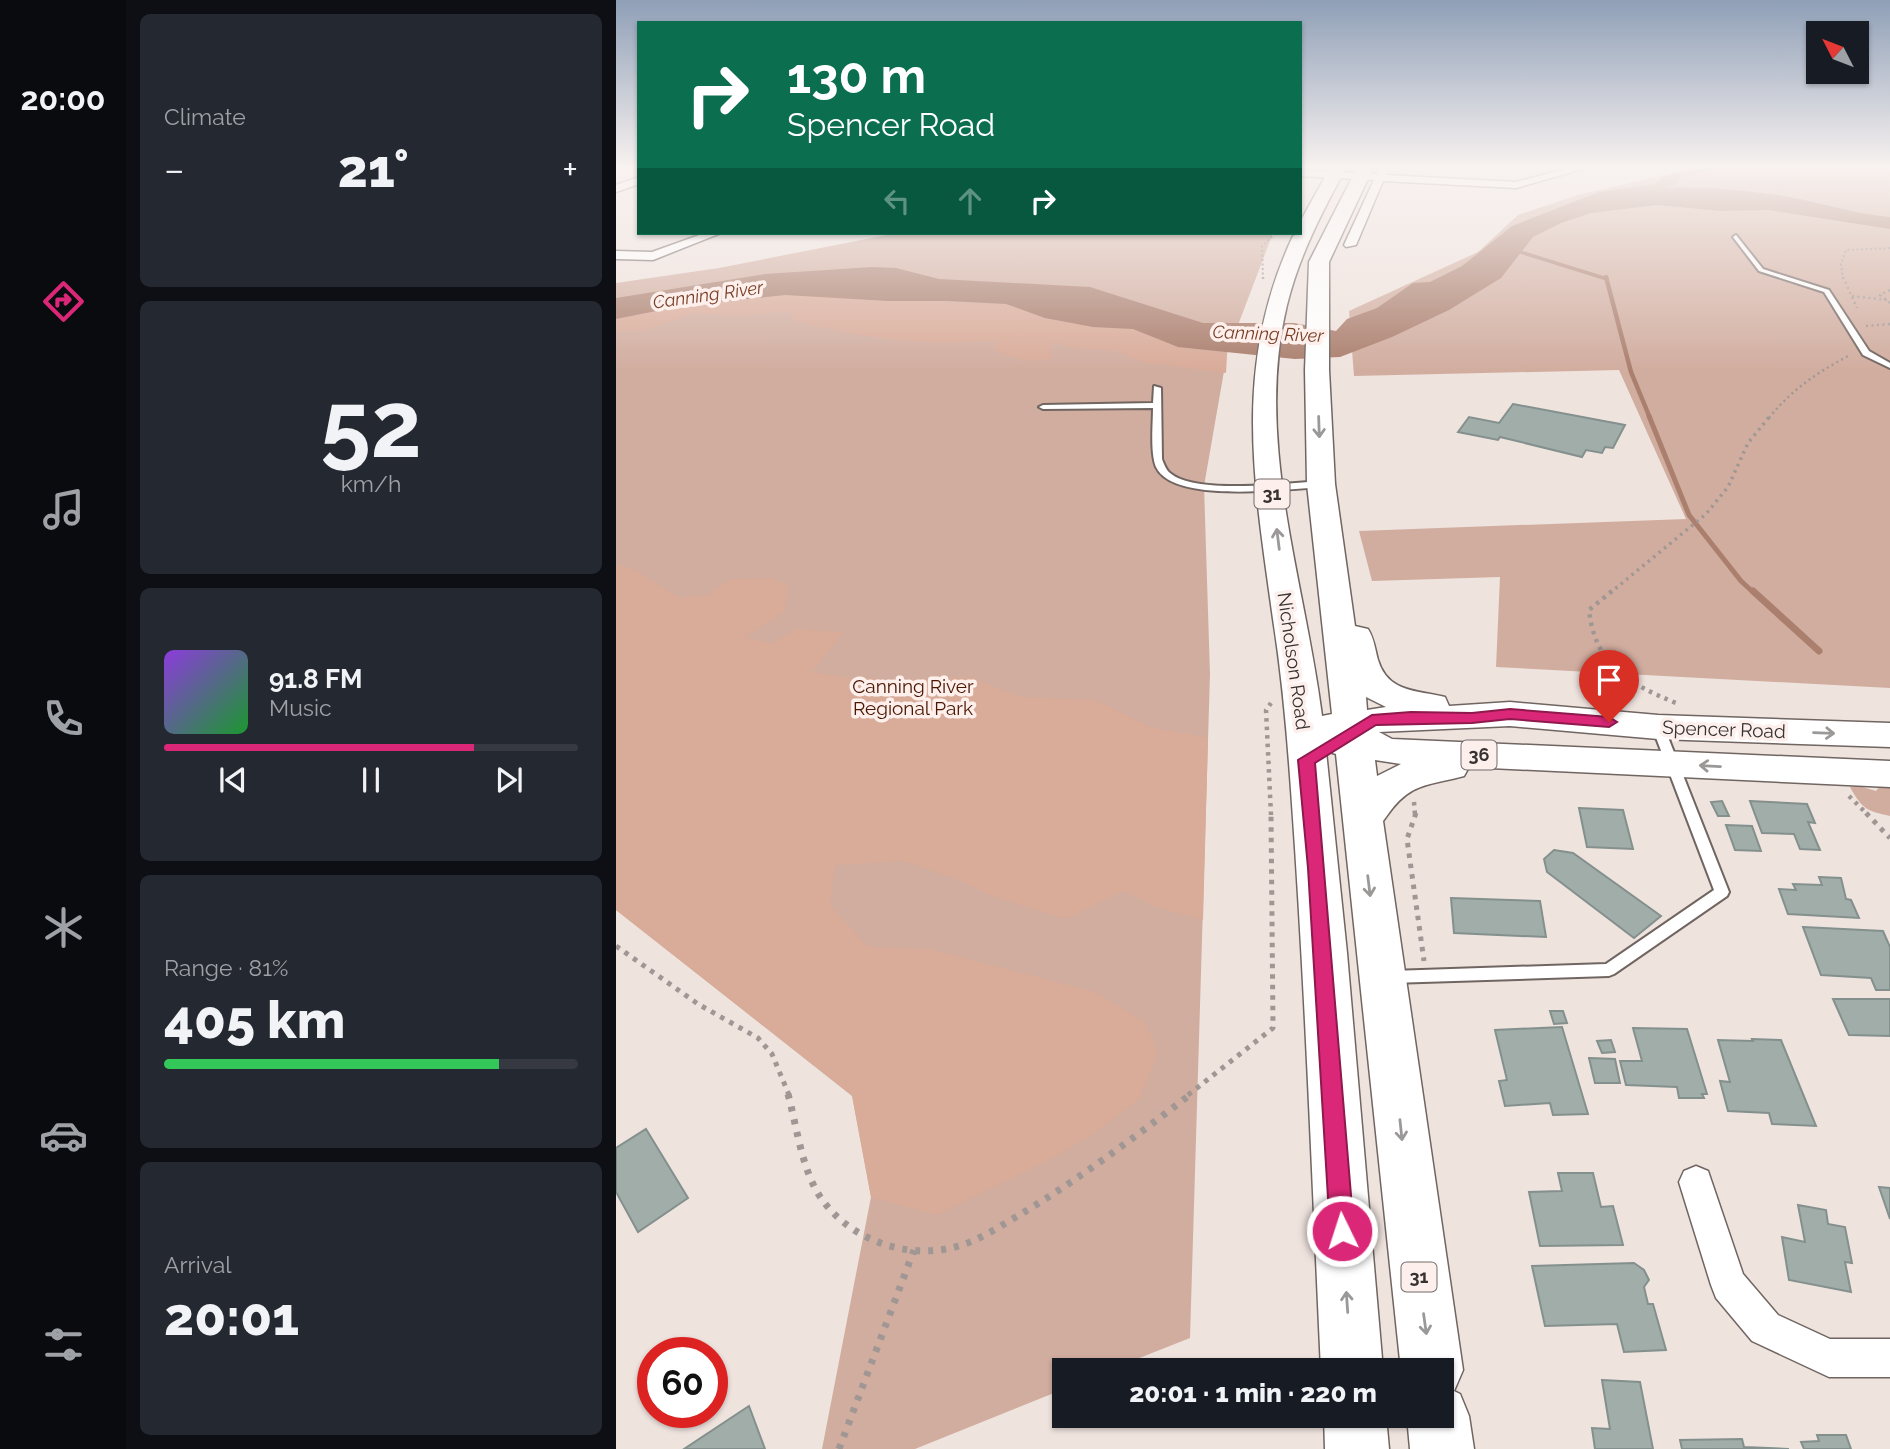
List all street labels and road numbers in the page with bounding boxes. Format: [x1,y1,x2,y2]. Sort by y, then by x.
road number: 31 [1254,480,1290,508]
street label: Nicholson Road [1273,591,1315,731]
street label: Spencer Road [1662,716,1786,742]
road number: 36 [1462,740,1496,770]
road number: 31 [1402,1262,1436,1292]

